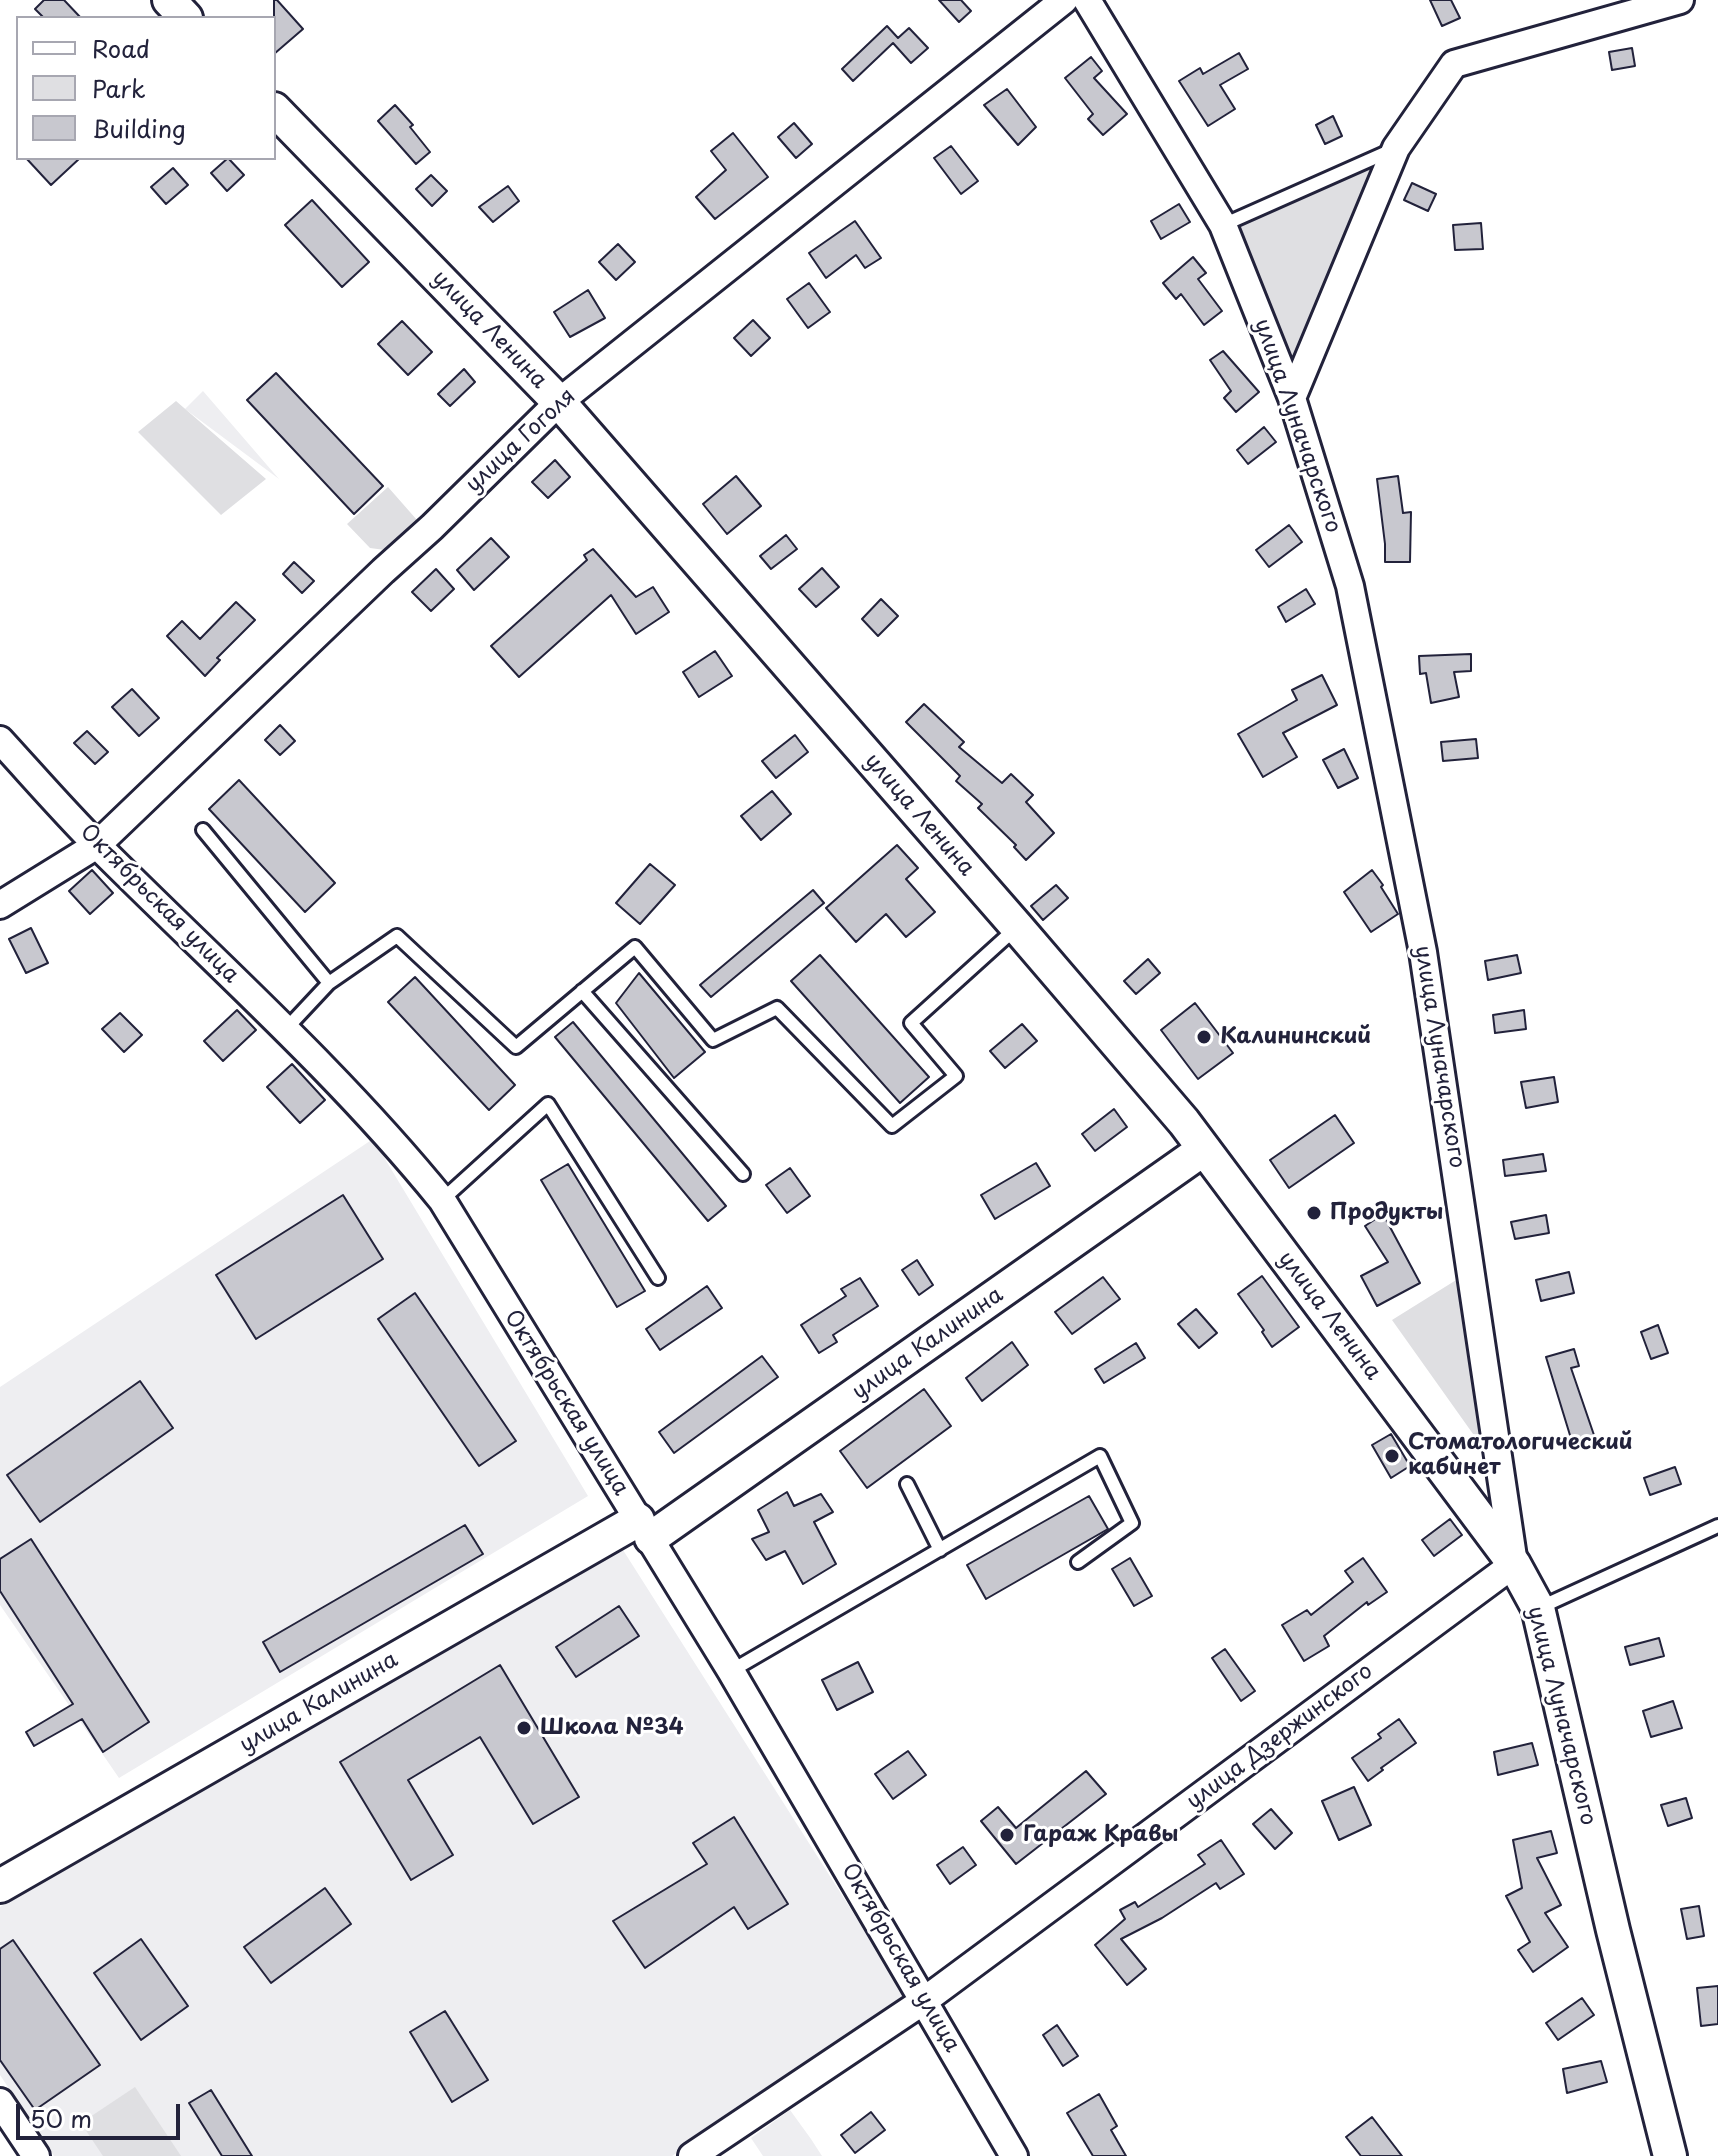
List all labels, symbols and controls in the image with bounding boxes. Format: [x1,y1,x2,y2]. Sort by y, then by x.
legend [16,16,276,160]
text: Road [92,30,150,66]
text: Park [92,70,146,106]
text: Building [92,110,186,146]
street label: улица Ленина [426,265,552,395]
street label: улица Луначарского [1248,315,1346,537]
street label: улица Гоголя [461,384,581,498]
street label: улица Ленина [859,748,979,882]
street label: Октябрьская улица [74,819,244,989]
street label: улица Луначарского [1408,944,1470,1170]
place label: Калининский [1220,1024,1371,1050]
marker: Калининский [1195,1028,1213,1046]
place label: Продукты [1330,1200,1443,1226]
marker: Продукты [1305,1204,1323,1222]
street label: улица Ленина [1272,1247,1386,1385]
street label: улица Калинина [847,1282,1009,1406]
street label: Октябрьская улица [498,1305,634,1501]
place label: Стоматологический кабинет [1408,1430,1633,1482]
marker: Стоматологический кабинет [1383,1447,1401,1465]
street label: улица Луначарского [1521,1604,1601,1828]
street label: улица Калинина [235,1647,403,1759]
street label: улица Дзержинского [1182,1659,1378,1815]
place label: Школа №34 [540,1715,684,1741]
marker: Школа №34 [515,1719,533,1737]
place label: Гараж Кравы [1023,1822,1178,1848]
marker: Гараж Кравы [998,1826,1016,1844]
street label: Октябрьская улица [835,1859,965,2057]
scale bar [20,2088,184,2138]
text: 50 m [30,2100,92,2136]

